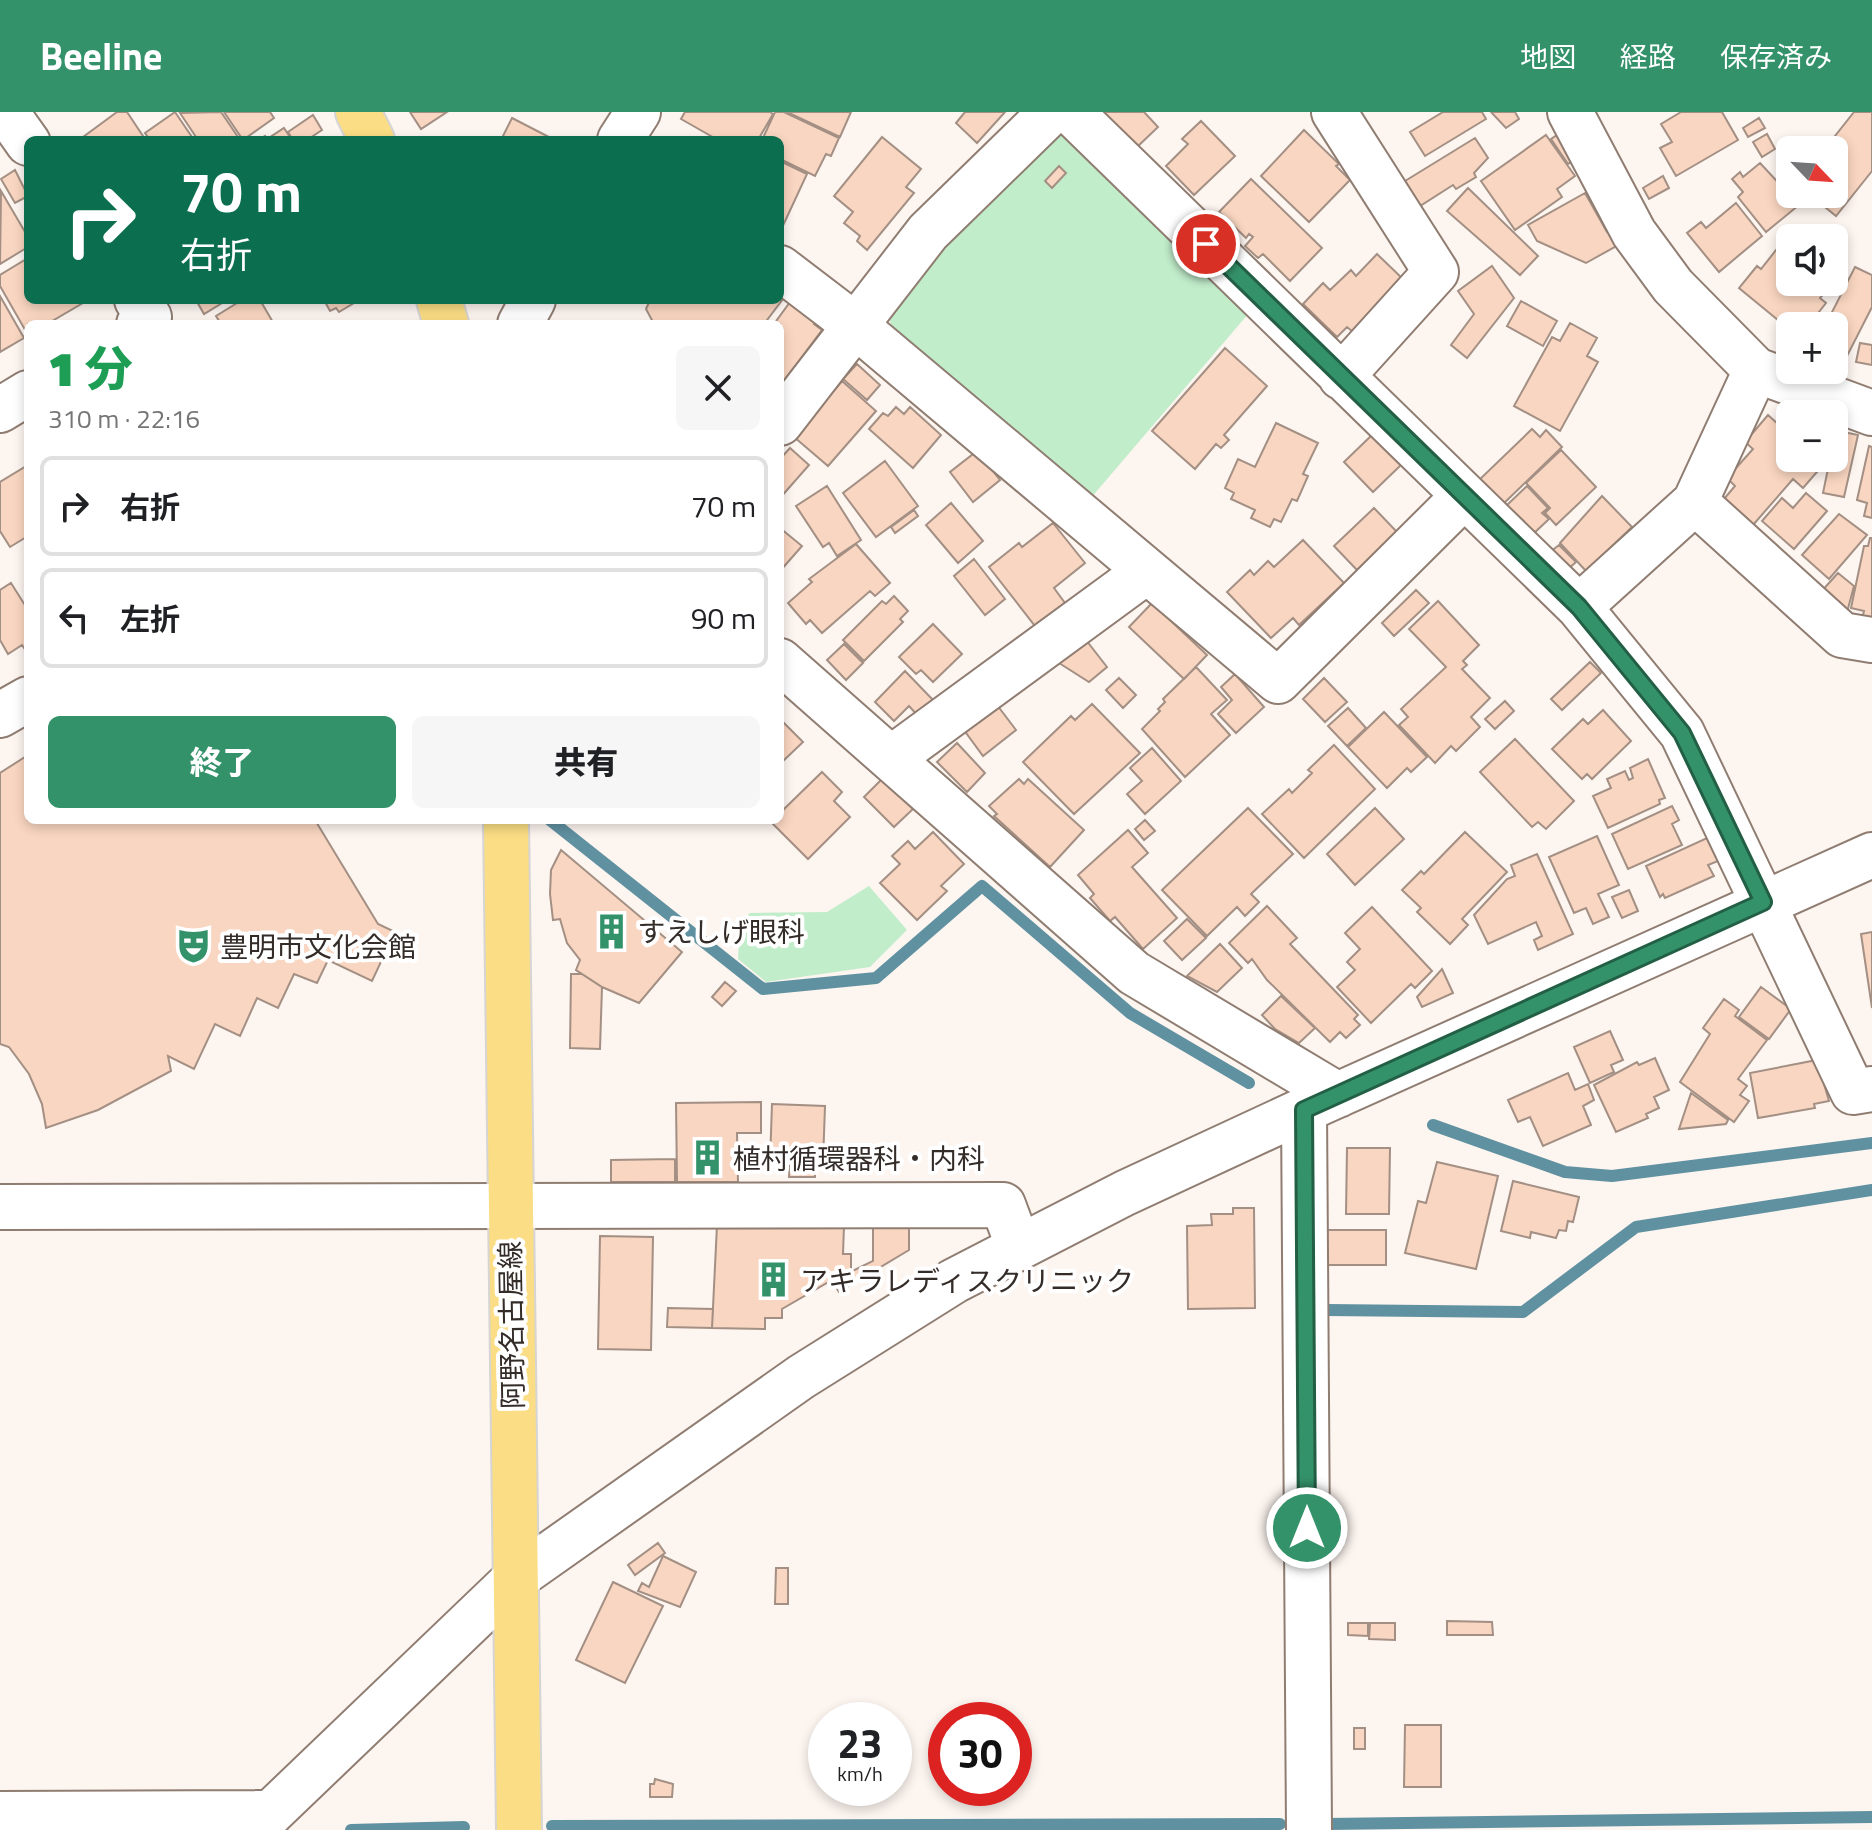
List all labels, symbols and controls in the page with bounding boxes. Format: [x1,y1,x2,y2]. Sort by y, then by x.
text: Beeline [40,27,162,85]
text: 地図 [1520,35,1576,78]
text: 経路 [1620,35,1676,78]
text: 保存済み [1720,35,1832,78]
north arrow [1776,136,1848,208]
map controls [1776,136,1848,472]
text: 70 m [180,149,302,234]
icon: right [48,168,152,272]
pin [1172,210,1240,278]
icon: arrive [1184,222,1228,266]
button: sound [1776,224,1848,296]
text: 右折 [180,227,252,282]
button: + [1776,312,1848,384]
text: 1 分 [48,332,133,405]
button: close [676,346,760,430]
text: 310 m · 22:16 [48,399,200,438]
button: − [1776,400,1848,472]
text: 70 m [691,483,756,529]
icon: right [52,484,96,528]
text: 右折 [120,484,180,530]
text: 90 m [691,595,756,641]
icon: left [52,596,96,640]
text: 左折 [120,596,180,642]
button: 終了 [48,716,396,808]
button: 共有 [412,716,760,808]
place label: すえしげ眼科 [637,910,805,953]
building icon: すえしげ眼科 [592,912,630,950]
place label: 豊明市文化会館 [220,925,416,968]
theatre icon: 豊明市文化会館 [175,927,213,965]
place label: 植村循環器科・内科 [733,1137,985,1180]
building icon: 植村循環器科・内科 [688,1139,726,1177]
street label: 阿野名古屋線 [488,1241,534,1409]
place label: アキラレディスクリニック [800,1259,1134,1302]
building icon: アキラレディスクリニック [755,1261,793,1299]
position arrow [1265,1486,1349,1570]
speed limit sign: 30 [928,1702,1032,1806]
text: 23 [838,1713,882,1774]
text: km/h [837,1758,883,1789]

